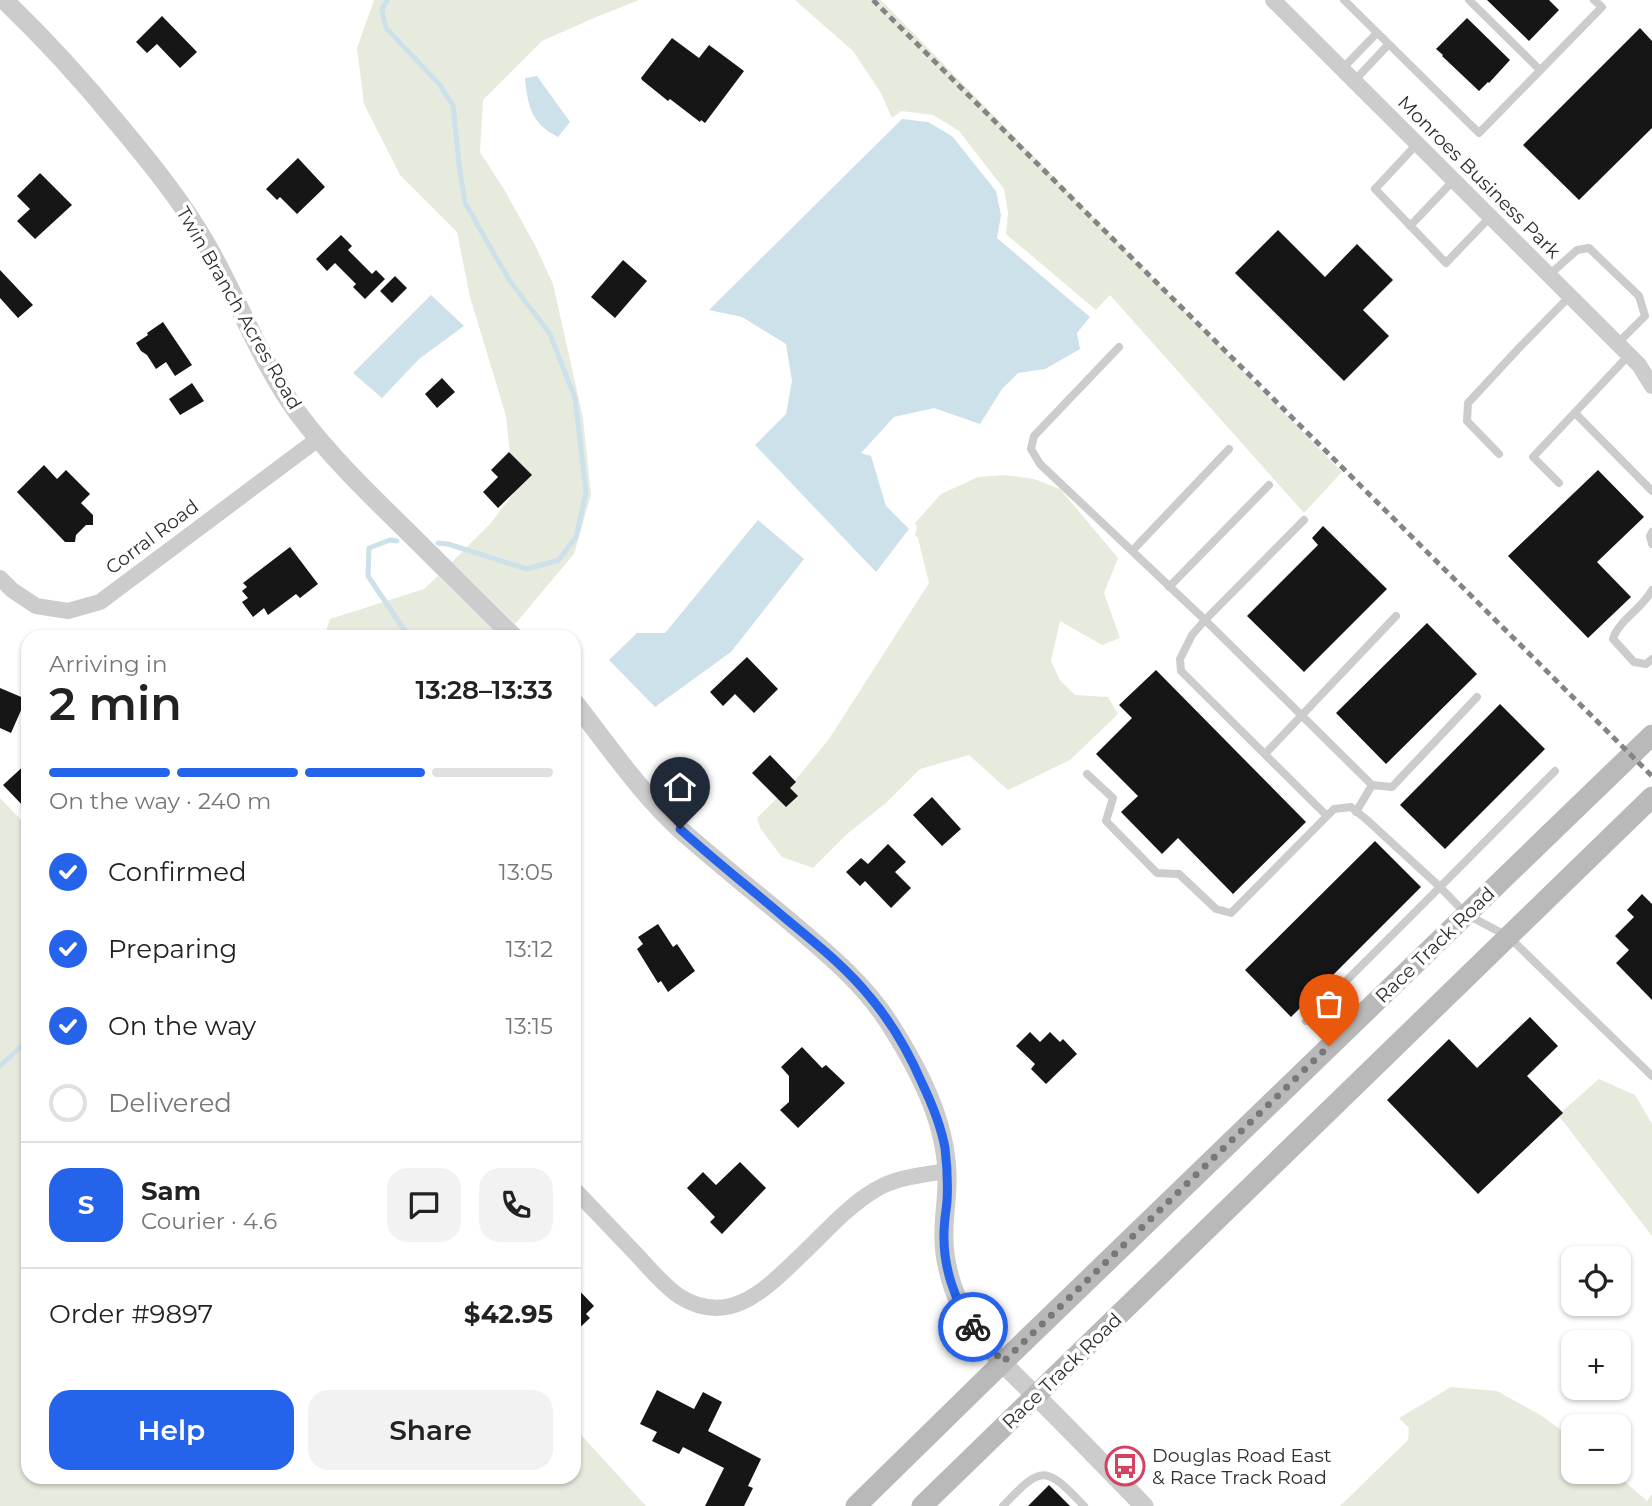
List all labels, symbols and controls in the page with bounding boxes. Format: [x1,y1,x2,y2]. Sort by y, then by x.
street label: Monroes Business Park [1393,91,1566,264]
street label: Twin Branch Acres Road [171,202,307,414]
street label: Corral Road [101,495,203,579]
text: Arriving in [49,650,168,678]
text: 13:28–13:33 [416,674,553,706]
text: 2 min [49,675,182,732]
pin [650,757,710,829]
icon: home [661,768,699,806]
text: On the way · 240 m [49,787,271,815]
icon: check [49,853,87,891]
text: Confirmed [108,856,247,888]
text: 13:05 [499,858,553,886]
street label: Race Track Road [1371,882,1499,1008]
icon: check [49,930,87,968]
text: Preparing [108,933,237,965]
text: 13:12 [505,935,553,963]
pin [1299,974,1359,1046]
icon: bag [1310,985,1348,1023]
icon: check [49,1007,87,1045]
text: On the way [108,1010,256,1042]
text: 13:15 [506,1012,553,1040]
text: Delivered [108,1087,232,1119]
button: chat [387,1168,461,1242]
button: phone [479,1168,553,1242]
text: Sam [141,1175,201,1207]
text: S [78,1189,94,1221]
text: Courier · 4.6 [141,1207,277,1235]
map controls [1561,1246,1631,1484]
button: locate [1561,1246,1631,1316]
courier [938,1292,1008,1362]
text: Order #9897 [49,1298,213,1330]
text: $42.95 [464,1298,553,1330]
icon: bike [954,1308,992,1346]
street label: Race Track Road [998,1308,1126,1434]
button: + [1561,1330,1631,1400]
button: Help [49,1390,294,1470]
button: Share [308,1390,553,1470]
button: − [1561,1414,1631,1484]
place label: Douglas Road East & Race Track Road [1152,1444,1332,1489]
bus stop icon: Douglas Road East & Race Track Road [1104,1445,1146,1487]

